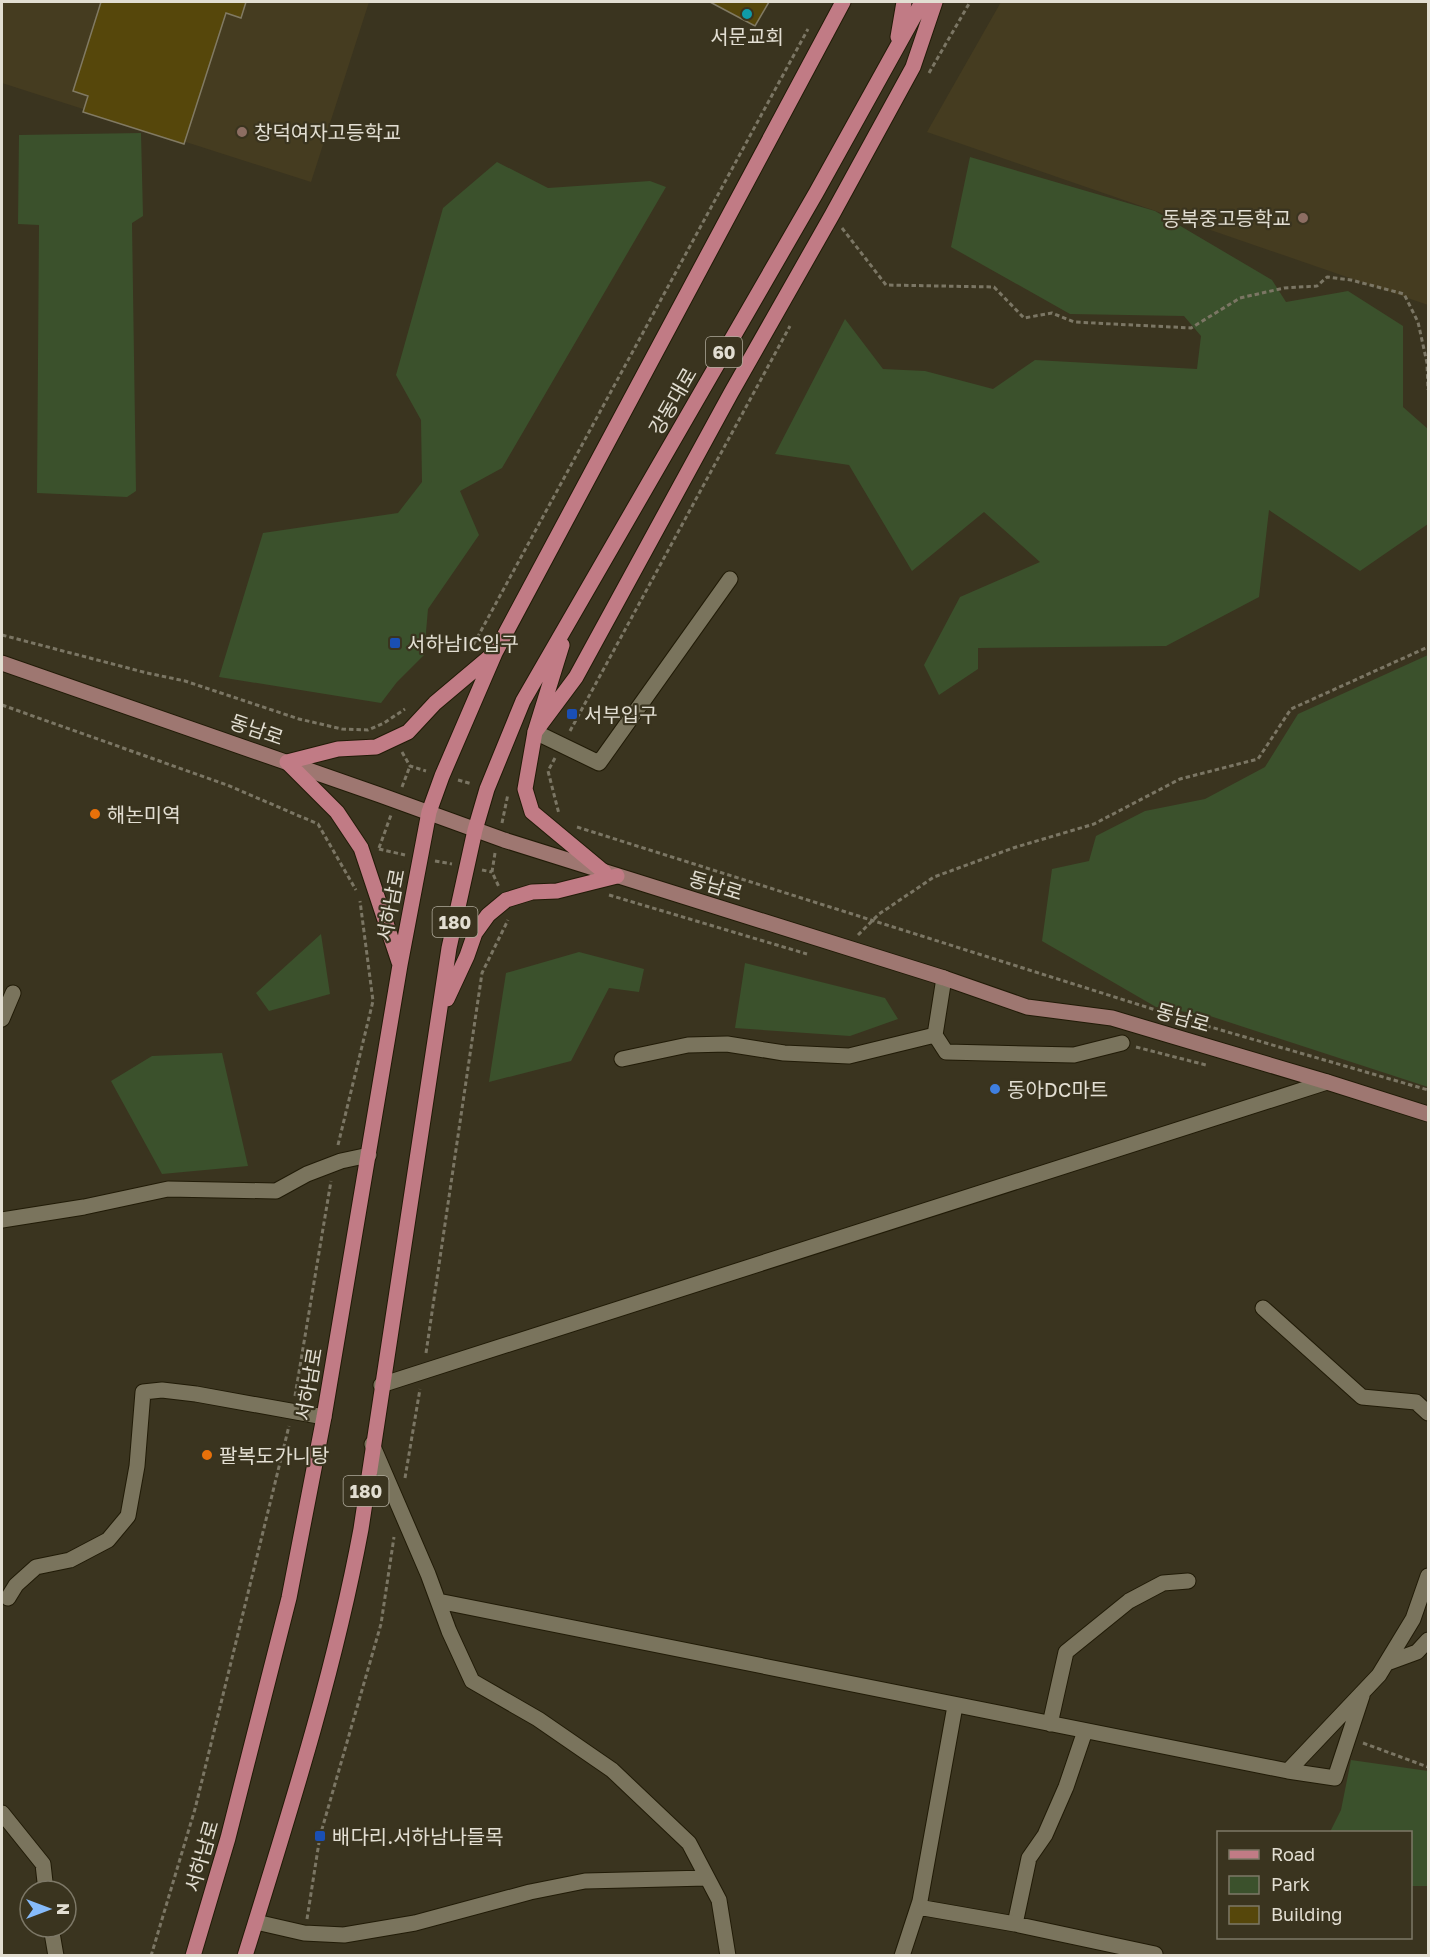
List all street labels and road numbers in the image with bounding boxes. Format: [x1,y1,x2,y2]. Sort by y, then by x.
road number: 60 [706,337,742,367]
street label: 강동대로 [643,363,701,439]
street label: 동남로 [227,709,287,749]
street label: 동남로 [686,865,746,905]
street label: 서하남로 [371,867,409,943]
road number: 180 [432,907,478,937]
street label: 동남로 [1153,998,1213,1036]
street label: 서하남로 [290,1346,326,1422]
road number: 180 [344,1476,388,1506]
street label: 서하남로 [179,1817,223,1895]

